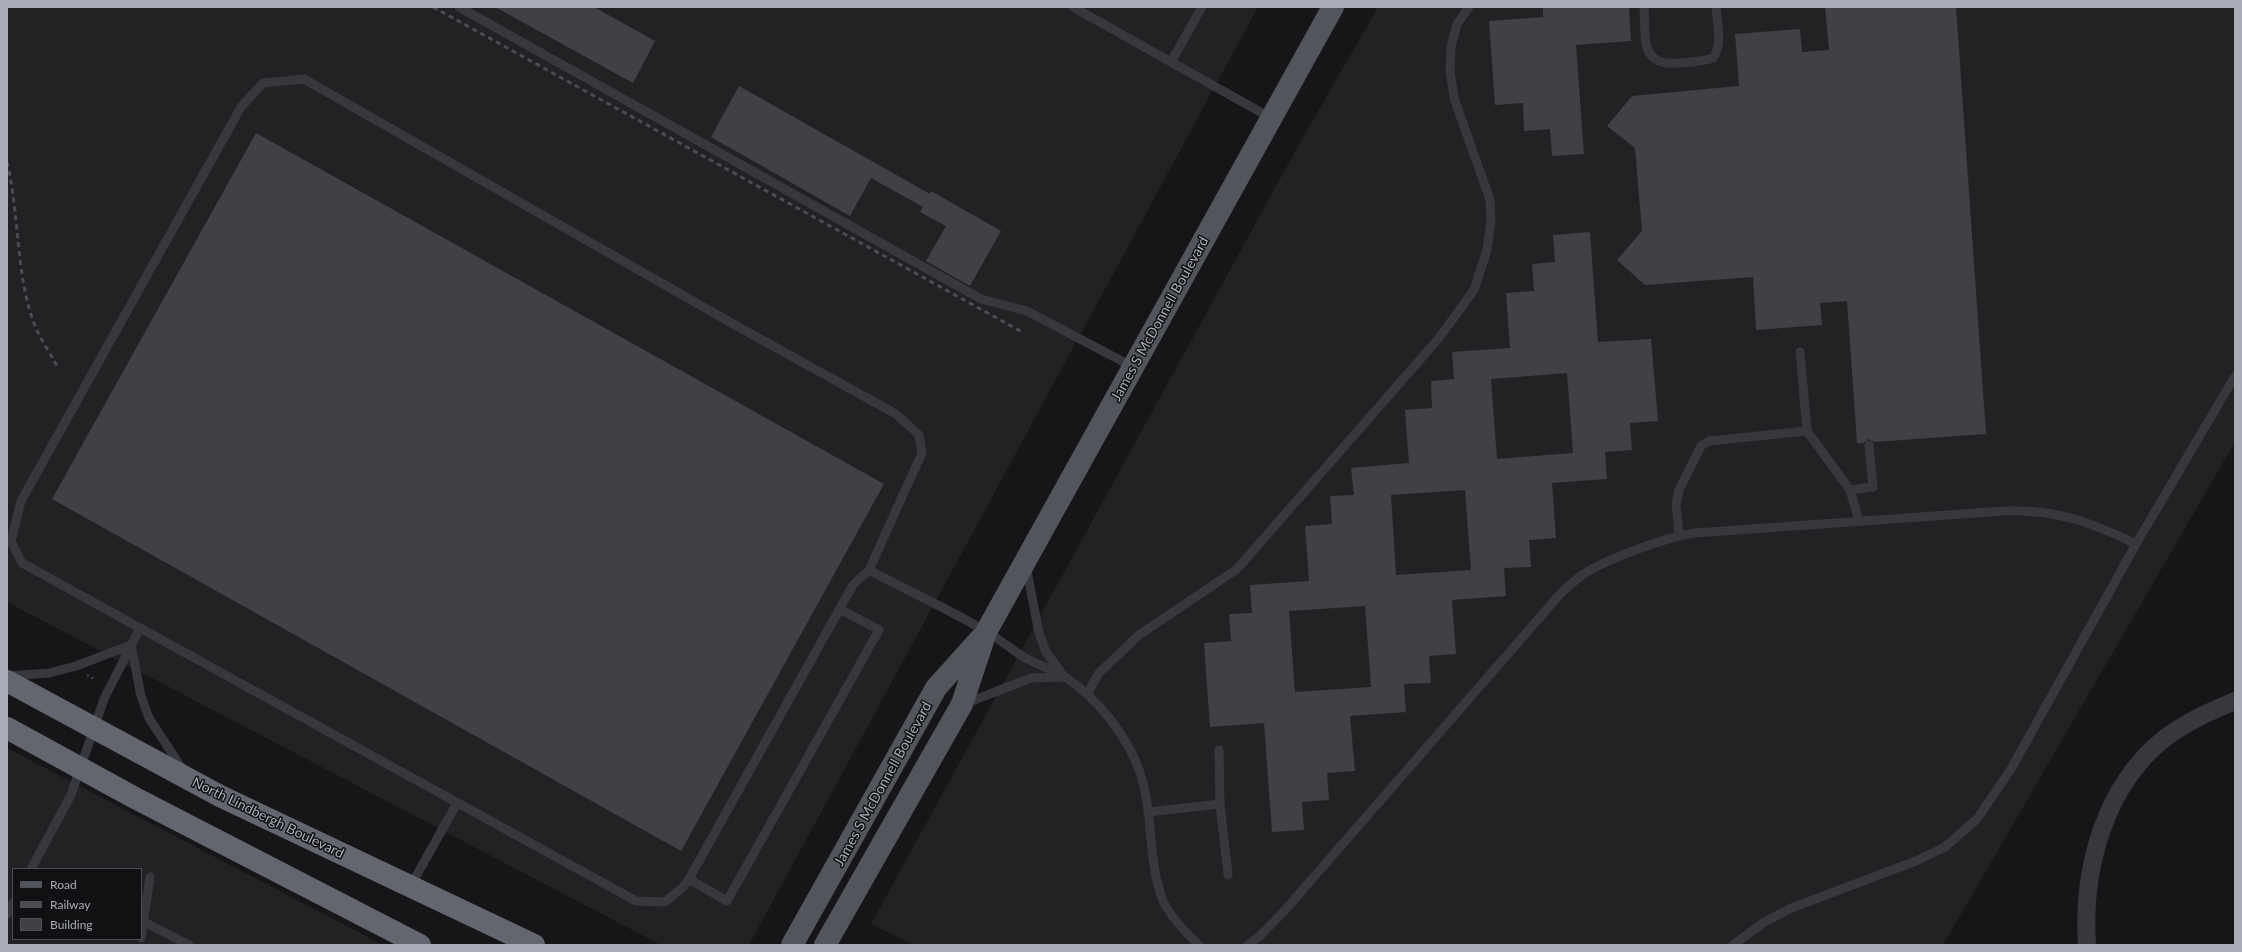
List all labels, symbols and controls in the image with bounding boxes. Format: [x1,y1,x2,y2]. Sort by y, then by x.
street label: James S McDonnell Boulevard [1108,234,1212,404]
street label: James S McDonnell Boulevard [831,699,935,869]
street label: North Lindbergh Boulevard [189,774,347,862]
legend [12,868,142,940]
text: Road [50,877,77,892]
text: Railway [50,897,90,912]
text: Building [50,917,93,932]

